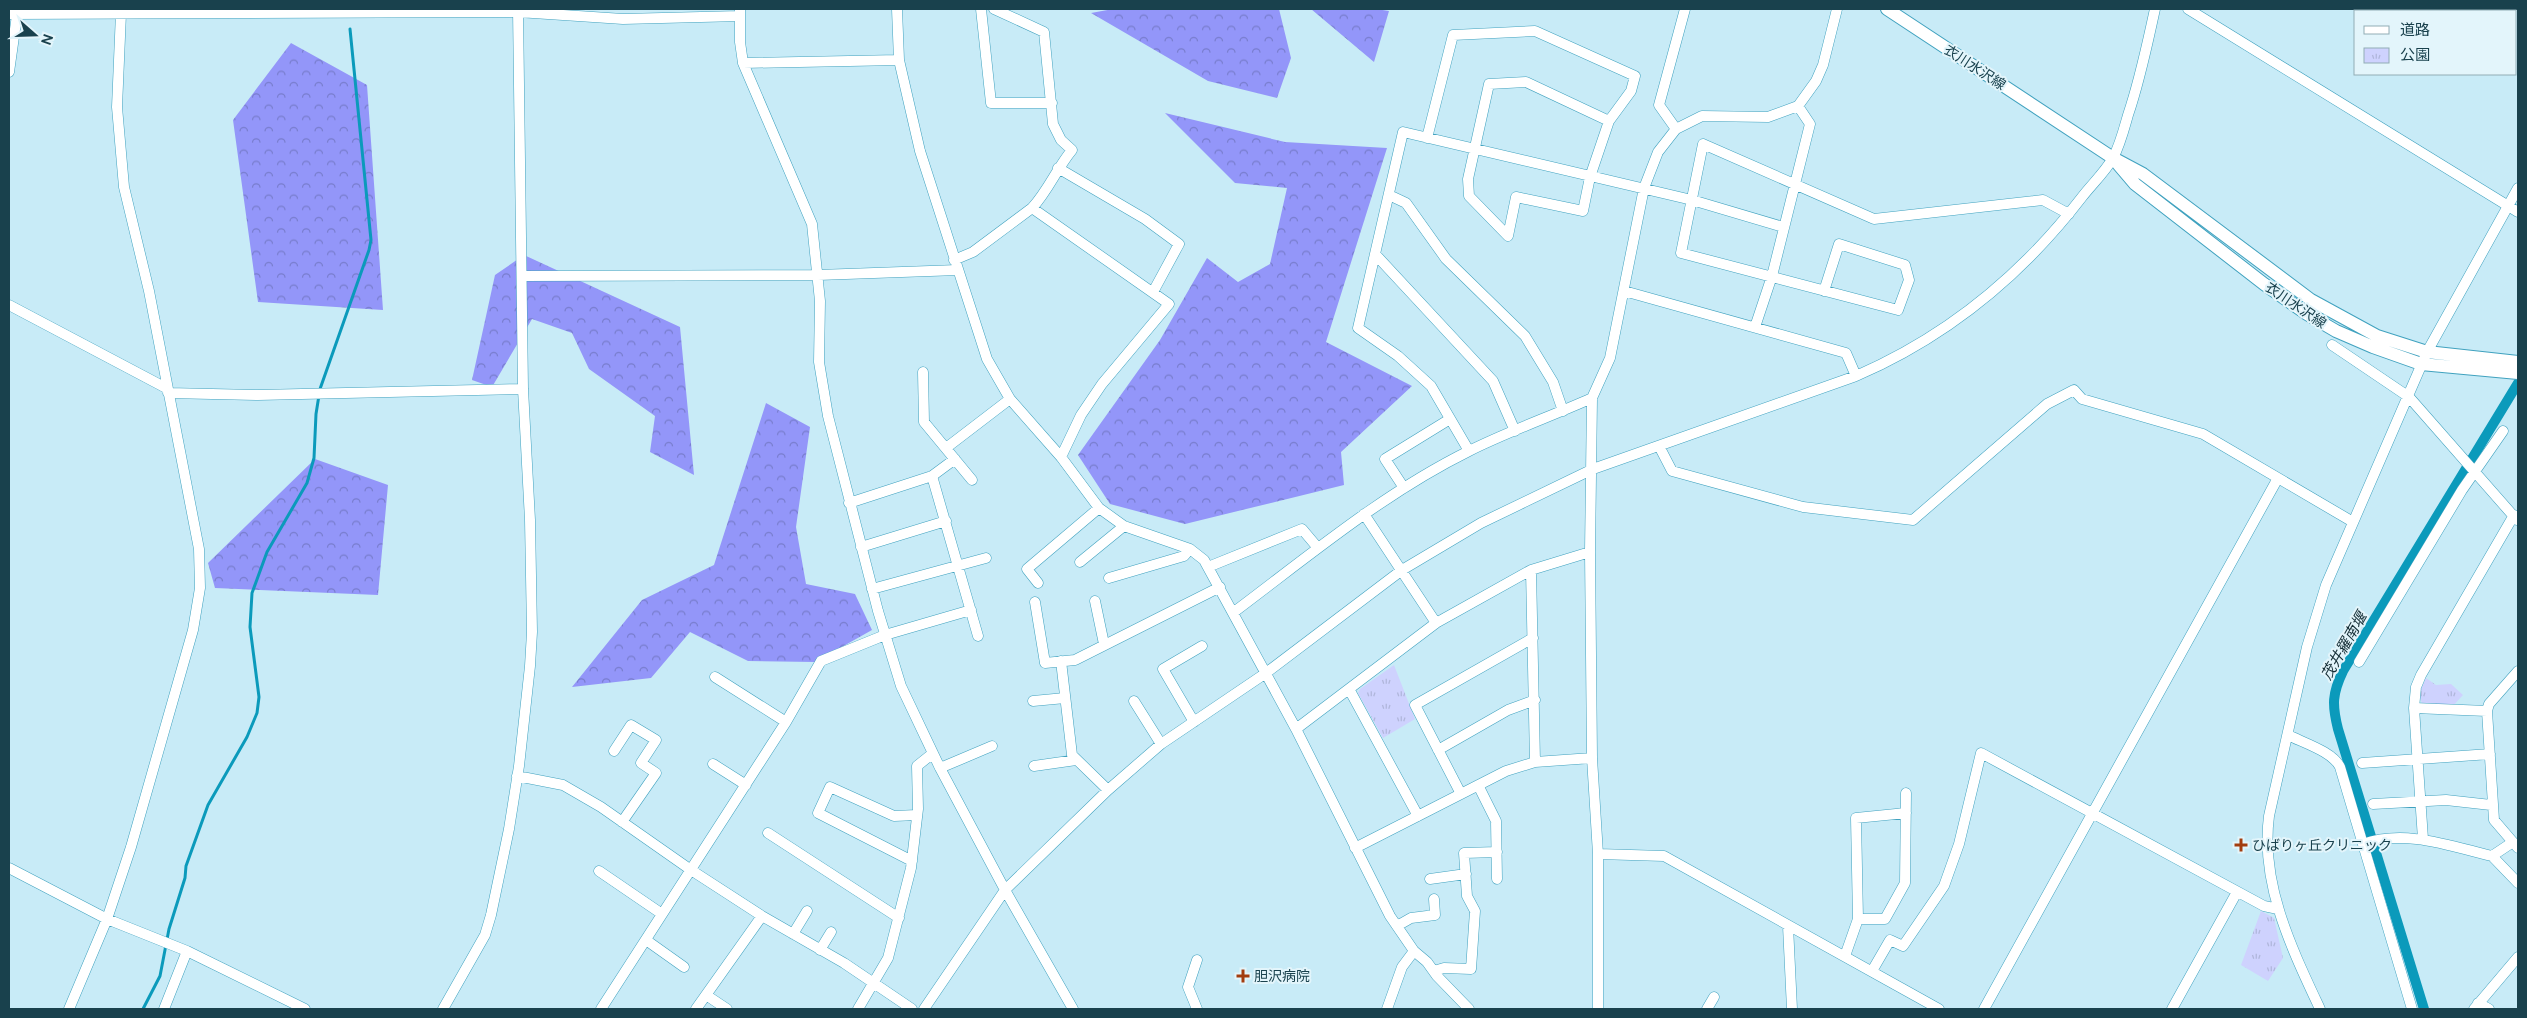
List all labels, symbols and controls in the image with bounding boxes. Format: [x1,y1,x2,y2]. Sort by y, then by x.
north arrow [10,10,60,60]
legend [2354,10,2517,75]
text: 道路 [2400,20,2430,40]
text: N [37,32,57,47]
street label: 衣川水沢線 [1941,40,2009,94]
text: 公園 [2400,45,2430,65]
street label: 衣川水沢線 [2262,278,2330,332]
water label: 茂井羅南堰 [2317,606,2373,683]
place label: ひばりヶ丘クリニック [2252,836,2392,854]
marker: ひばりヶ丘クリニック [2234,838,2248,852]
place label: 胆沢病院 [1254,967,1310,985]
marker: 胆沢病院 [1236,969,1250,983]

